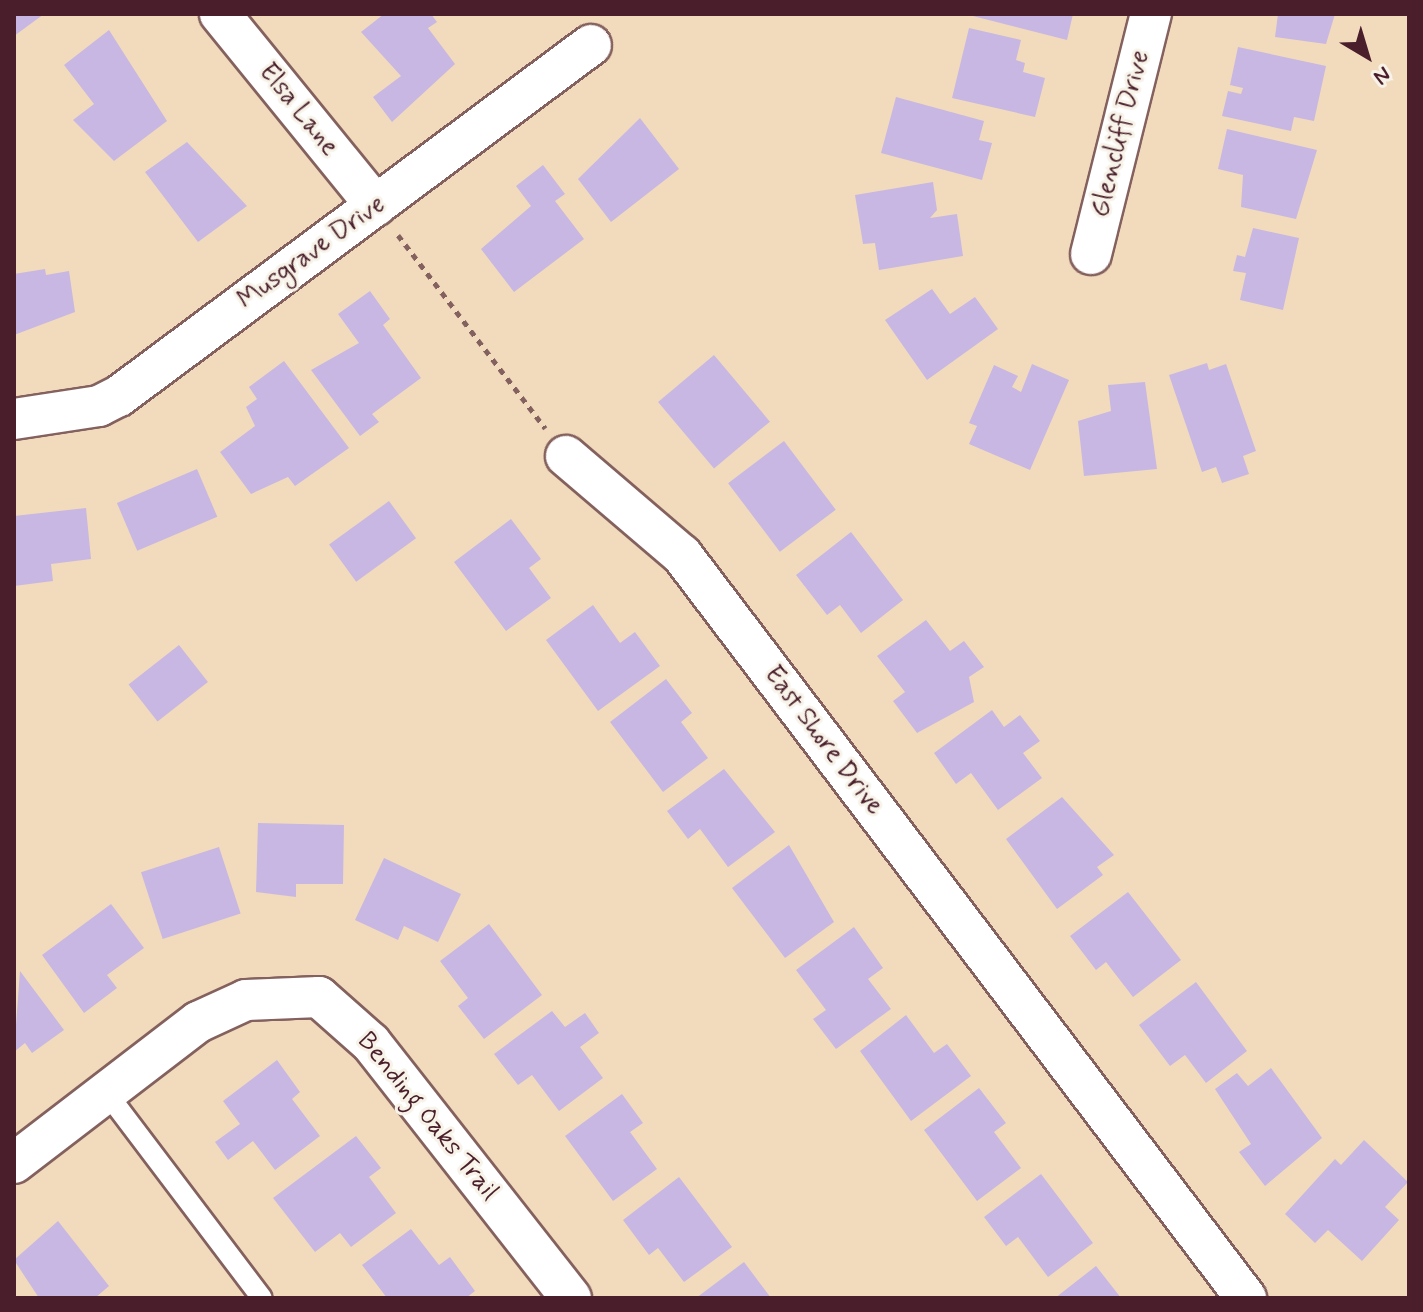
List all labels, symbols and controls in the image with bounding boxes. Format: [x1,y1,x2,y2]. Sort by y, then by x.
north arrow [1327,16,1407,96]
street label: Glencliff Drive [1085,48,1157,220]
street label: Elsa Lane [252,58,344,162]
text: N [1367,59,1396,90]
street label: Musgrave Drive [233,190,391,316]
street label: East Shore Drive [757,661,889,821]
street label: Bending Oaks Trail [350,1028,504,1206]

